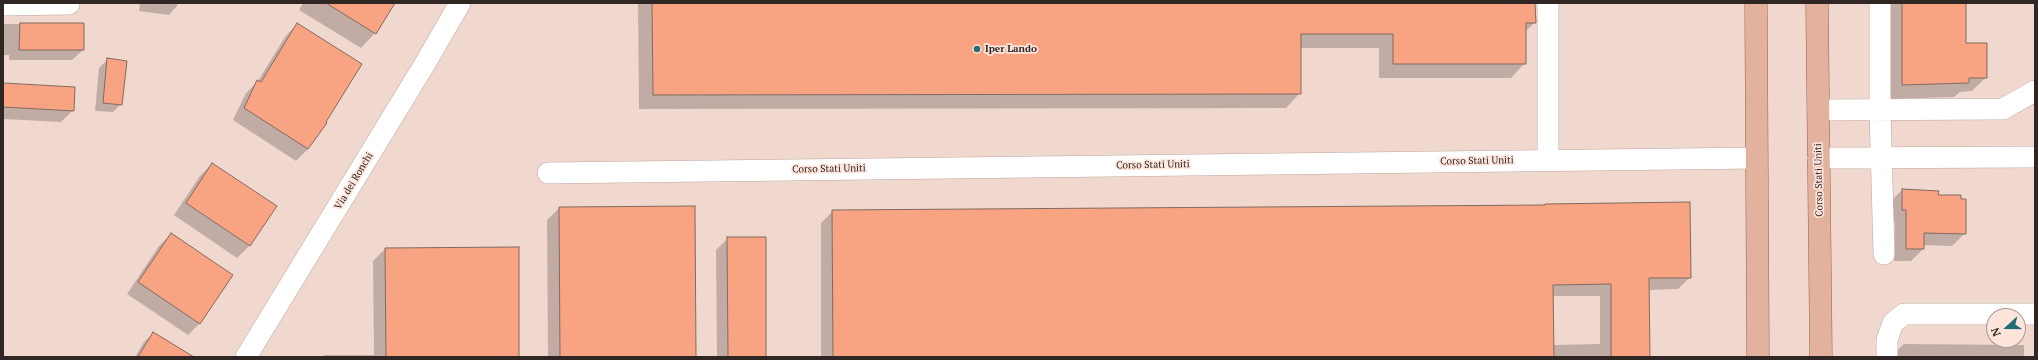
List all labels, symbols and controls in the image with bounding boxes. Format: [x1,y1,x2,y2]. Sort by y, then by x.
place label: Iper Lando [985,43,1037,55]
marker: Iper Lando [972,44,982,54]
street label: Corso Stati Uniti [1812,143,1826,217]
street label: Via dei Ronchi [332,150,376,212]
street label: Corso Stati Uniti [1440,154,1514,168]
street label: Corso Stati Uniti [1116,158,1190,172]
street label: Corso Stati Uniti [792,162,866,176]
north arrow [1986,308,2026,348]
text: N [1988,326,2004,338]

